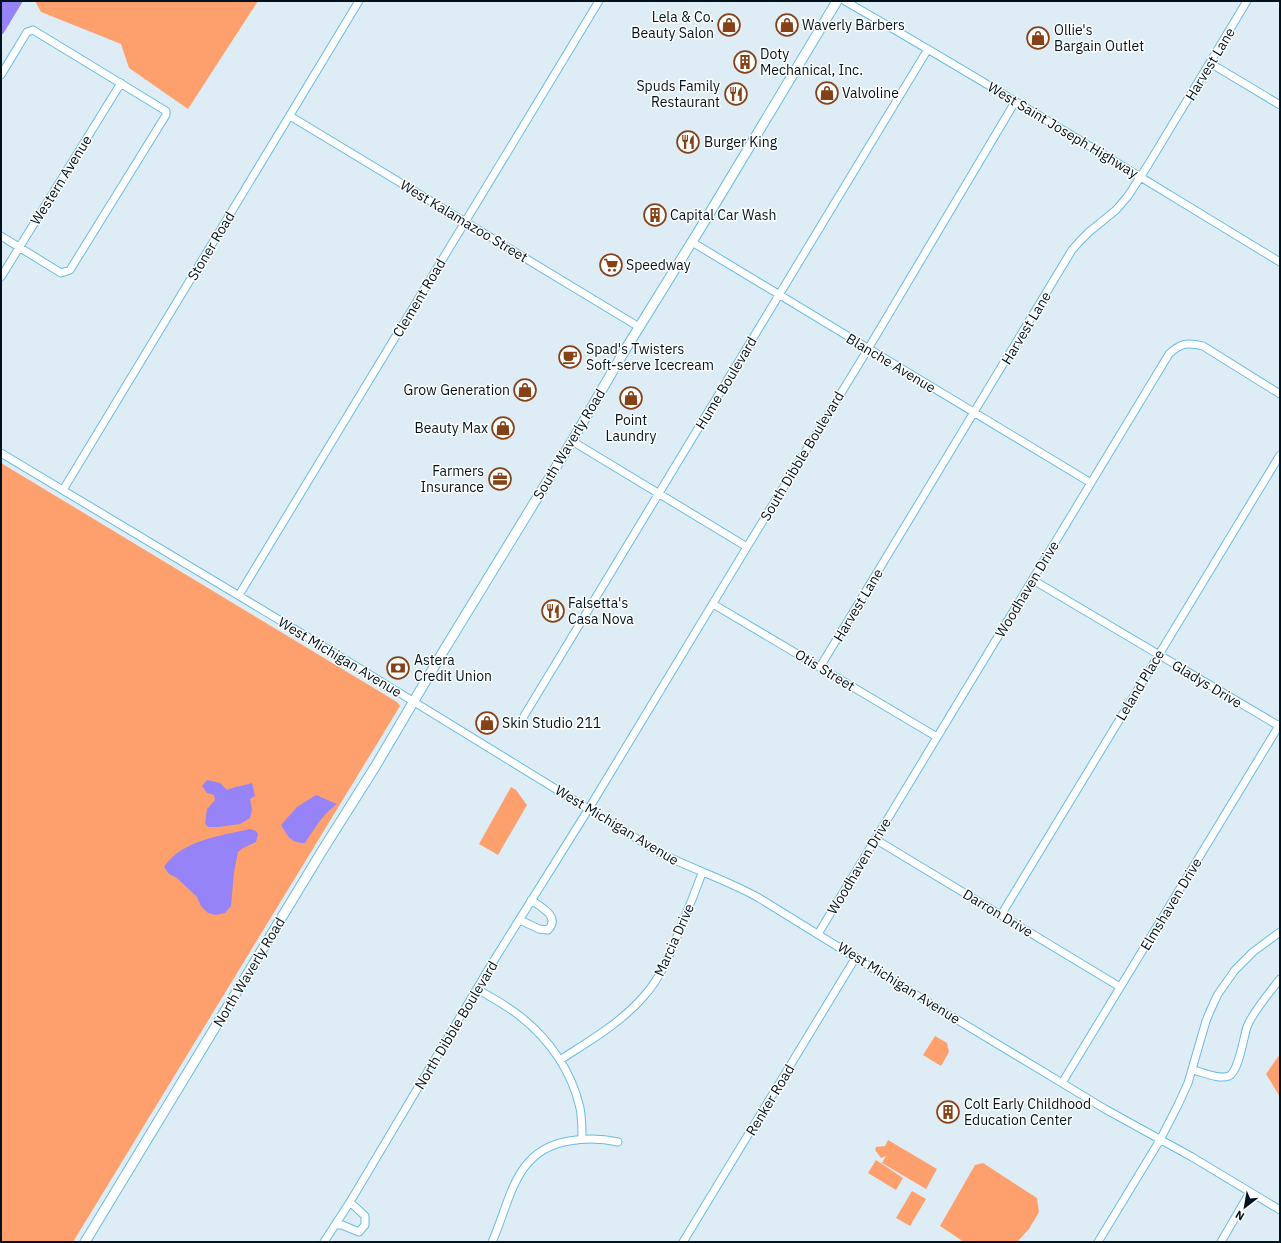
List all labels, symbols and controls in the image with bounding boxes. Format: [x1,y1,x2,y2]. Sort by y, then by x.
place label: Lela & Co. Beauty Salon [631,8,714,42]
shop icon: Lela & Co. Beauty Salon [716,12,742,38]
shop icon: Waverly Barbers [774,12,800,38]
place label: Waverly Barbers [802,16,905,34]
place label: Ollie's Bargain Outlet [1054,21,1144,55]
street label: Harvest Lane [1181,24,1239,104]
shop icon: Ollie's Bargain Outlet [1025,25,1051,51]
place label: Doty Mechanical, Inc. [760,45,863,79]
building icon: Doty Mechanical, Inc. [732,49,758,75]
place label: Spuds Family Restaurant [636,77,720,111]
street label: West Saint Joseph Highway [984,78,1142,182]
shop icon: Valvoline [814,80,840,106]
restaurant icon: Spuds Family Restaurant [723,81,749,107]
place label: Valvoline [842,84,899,102]
restaurant icon: Burger King [675,129,701,155]
street label: Western Avenue [26,132,96,228]
place label: Burger King [704,133,778,151]
street label: West Kalamazoo Street [397,176,531,266]
building icon: Capital Car Wash [642,202,668,228]
place label: Capital Car Wash [670,206,776,224]
street label: Stoner Road [183,208,239,284]
supermarket icon: Speedway [598,252,624,278]
street label: Clement Road [389,255,449,341]
place label: Speedway [626,256,691,274]
street label: Harvest Lane [997,288,1055,368]
street label: Blanche Avenue [843,329,939,397]
street label: Hume Boulevard [691,333,761,433]
place label: Spad's Twisters Soft-serve Icecream [586,340,714,374]
cafe icon: Spad's Twisters Soft-serve Icecream [557,344,583,370]
shop icon: Grow Generation [512,377,538,403]
place label: Grow Generation [404,381,510,399]
shop icon: Point Laundry [618,385,644,411]
street label: South Waverly Road [529,386,609,502]
street label: South Dibble Boulevard [756,388,848,524]
place label: Point Laundry [606,411,656,445]
shop icon: Beauty Max [490,415,516,441]
place label: Beauty Max [415,419,488,437]
place label: Farmers Insurance [421,462,484,496]
office icon: Farmers Insurance [487,466,513,492]
street label: Woodhaven Drive [991,537,1063,641]
street label: Harvest Lane [829,565,887,645]
place label: Falsetta's Casa Nova [568,594,634,628]
restaurant icon: Falsetta's Casa Nova [540,598,566,624]
street label: West Michigan Avenue [275,613,405,701]
street label: Otis Street [792,645,858,695]
street label: Leland Place [1112,646,1168,724]
place label: Astera Credit Union [414,651,492,685]
bank icon: Astera Credit Union [385,655,411,681]
street label: Gladys Drive [1169,656,1246,712]
shop icon: Skin Studio 211 [474,710,500,736]
place label: Skin Studio 211 [502,714,601,732]
street label: West Michigan Avenue [552,781,682,869]
street label: Woodhaven Drive [823,814,895,918]
street label: Elmshaven Drive [1136,854,1206,953]
street label: Darron Drive [960,885,1037,941]
street label: Marcia Drive [650,901,698,979]
street label: North Waverly Road [209,914,289,1030]
street label: West Michigan Avenue [834,938,964,1028]
street label: North Dibble Boulevard [410,957,502,1093]
street label: Renker Road [742,1061,798,1139]
place label: Colt Early Childhood Education Center [964,1095,1091,1129]
building icon: Colt Early Childhood Education Center [935,1099,961,1125]
north arrow [1225,1187,1265,1227]
text: N [1233,1208,1247,1224]

